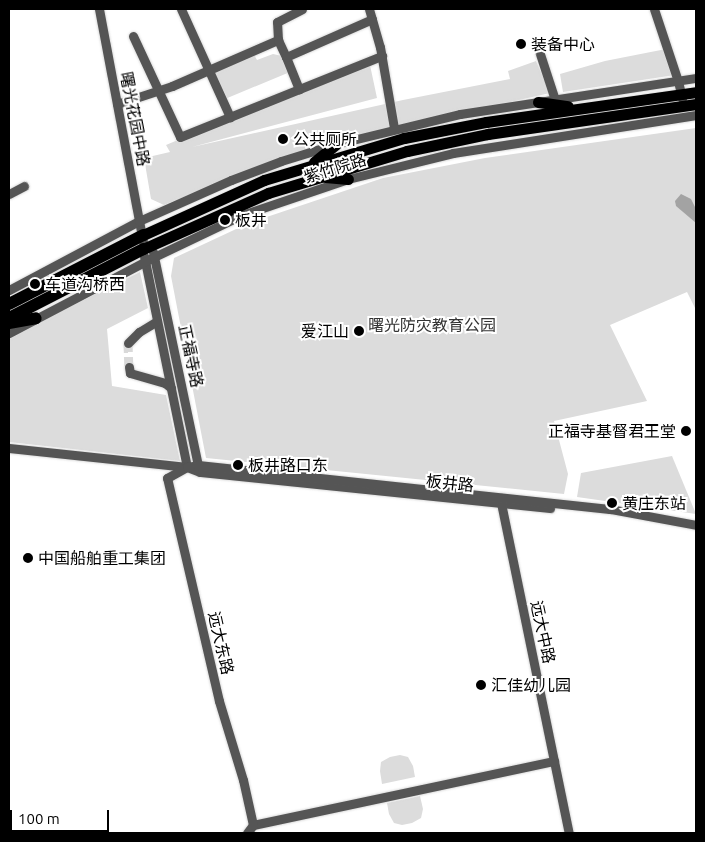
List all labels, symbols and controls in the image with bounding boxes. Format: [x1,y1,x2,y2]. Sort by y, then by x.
place label: 装备中心 [531,34,595,54]
marker: 装备中心 [515,38,527,50]
street label: 曙光花园中路 [116,70,154,168]
place label: 公共厕所 [293,129,357,149]
marker: 公共厕所 [277,133,289,145]
street label: 紫竹院路 [302,149,368,187]
place label: 板井 [235,210,267,230]
marker: 板井 [219,214,231,226]
place label: 车道沟桥西 [45,274,125,294]
marker: 车道沟桥西 [29,278,41,290]
park label: 曙光防灾教育公园 [368,315,496,335]
place label: 爱江山 [301,321,349,341]
street label: 正福寺路 [175,323,207,389]
marker: 爱江山 [353,325,365,337]
place label: 正福寺基督君王堂 [548,421,676,441]
marker: 正福寺基督君王堂 [680,425,692,437]
place label: 板井路口东 [248,455,328,475]
marker: 板井路口东 [232,459,244,471]
street label: 板井路 [425,471,475,495]
place label: 黄庄东站 [622,493,686,513]
marker: 黄庄东站 [606,497,618,509]
place label: 中国船舶重工集团 [38,548,166,568]
marker: 中国船舶重工集团 [22,552,34,564]
street label: 远大中路 [527,599,559,665]
street label: 远大东路 [204,610,238,676]
place label: 汇佳幼儿园 [491,675,571,695]
marker: 汇佳幼儿园 [475,679,487,691]
scale bar [12,800,111,832]
text: 100 m [18,810,60,827]

